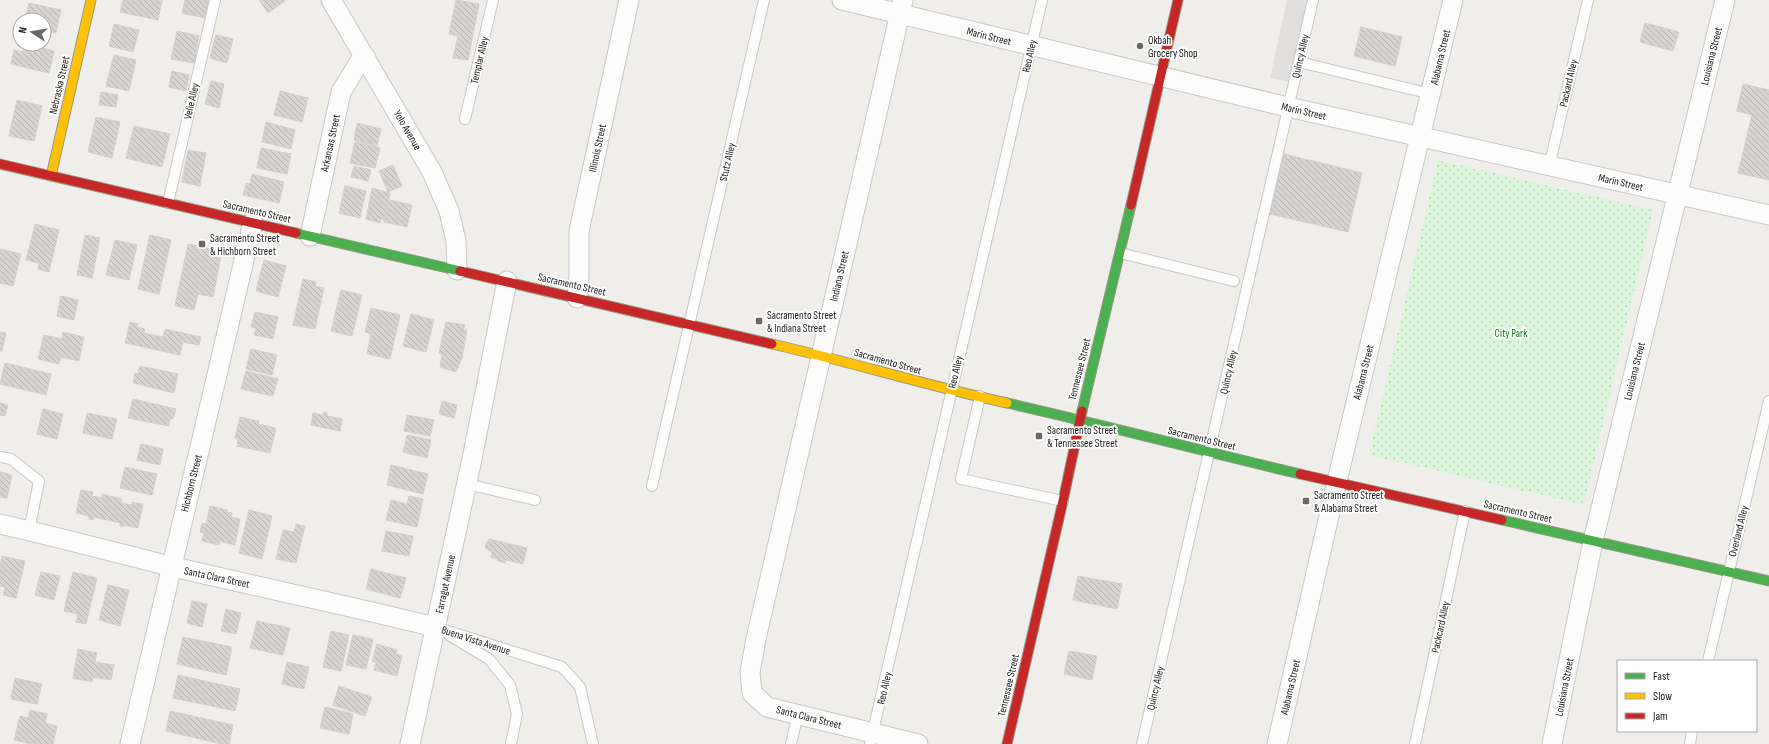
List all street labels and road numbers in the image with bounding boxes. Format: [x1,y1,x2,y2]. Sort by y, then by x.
street label: Marin Street [965,25,1013,48]
street label: Louisiana Street [1698,25,1725,86]
street label: Alabama Street [1428,28,1453,87]
street label: Quincy Alley [1289,32,1312,79]
street label: Templar Alley [468,34,491,85]
street label: Reo Alley [1019,38,1040,74]
street label: Nebraska Street [46,54,73,115]
street label: Packard Alley [1557,57,1580,108]
street label: Velie Alley [181,81,202,121]
street label: Marin Street [1280,100,1328,123]
street label: Yolo Avenue [391,108,424,152]
street label: Arkansas Street [318,113,343,174]
street label: Illinois Street [586,122,609,173]
street label: Stutz Alley [717,141,738,183]
street label: Marin Street [1597,171,1645,194]
street label: Sacramento Street [222,197,293,226]
street label: Indiana Street [827,249,852,303]
street label: Sacramento Street [537,270,608,299]
street label: Tennessee Street [1065,336,1094,402]
street label: Louisiana Street [1621,340,1648,401]
street label: Alabama Street [1350,343,1377,402]
street label: Sacramento Street [853,346,924,377]
street label: Quincy Alley [1217,348,1240,395]
street label: Reo Alley [945,354,966,390]
street label: Sacramento Street [1167,424,1238,453]
street label: Hichborn Street [178,452,205,513]
street label: Sacramento Street [1483,497,1554,526]
street label: Overland Alley [1726,504,1751,558]
street label: Farragut Avenue [433,554,458,615]
street label: Santa Clara Street [183,564,252,591]
street label: Packcard Alley [1429,599,1452,654]
street label: Buena Vista Avenue [440,623,512,658]
street label: Tennessee Street [995,652,1022,718]
street label: Louisiana Street [1552,656,1577,717]
street label: Alabama Street [1278,658,1303,717]
street label: Quincy Alley [1144,664,1167,711]
street label: Reo Alley [874,670,895,706]
street label: Santa Clara Street [775,703,843,732]

